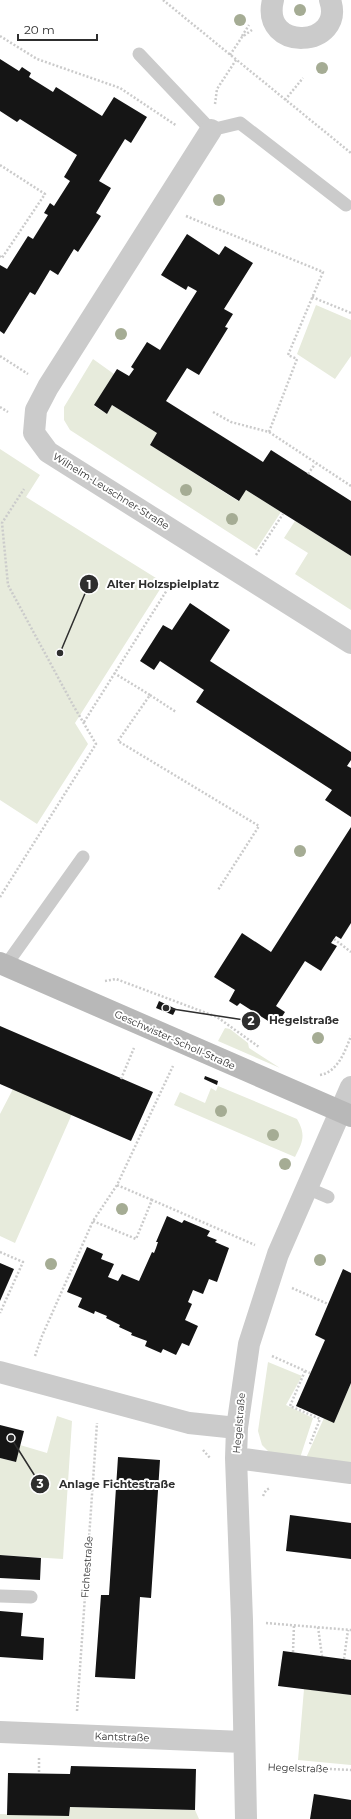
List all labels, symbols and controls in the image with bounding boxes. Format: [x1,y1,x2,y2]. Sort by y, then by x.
scale bar [18,16,97,42]
text: 20 m [24,22,55,37]
street label: Wilhelm-Leuschner-Straße [50,450,172,532]
callout: Alter Holzspielplatz [79,573,227,596]
text: 1 [87,577,91,592]
text: Alter Holzspielplatz [106,577,219,591]
street label: Geschwister-Scholl-Straße [113,1007,237,1073]
callout: Hegelstraße [241,1009,347,1032]
text: 2 [247,1013,255,1028]
text: Hegelstraße [269,1013,339,1027]
street label: Hegelstraße [230,1392,248,1454]
callout: Anlage Fichtestraße [30,1473,183,1496]
text: 3 [35,1476,44,1491]
text: Anlage Fichtestraße [58,1477,175,1491]
street label: Fichtestraße [78,1535,96,1599]
street label: Kantstraße [94,1730,150,1744]
street label: Hegelstraße [267,1760,329,1776]

